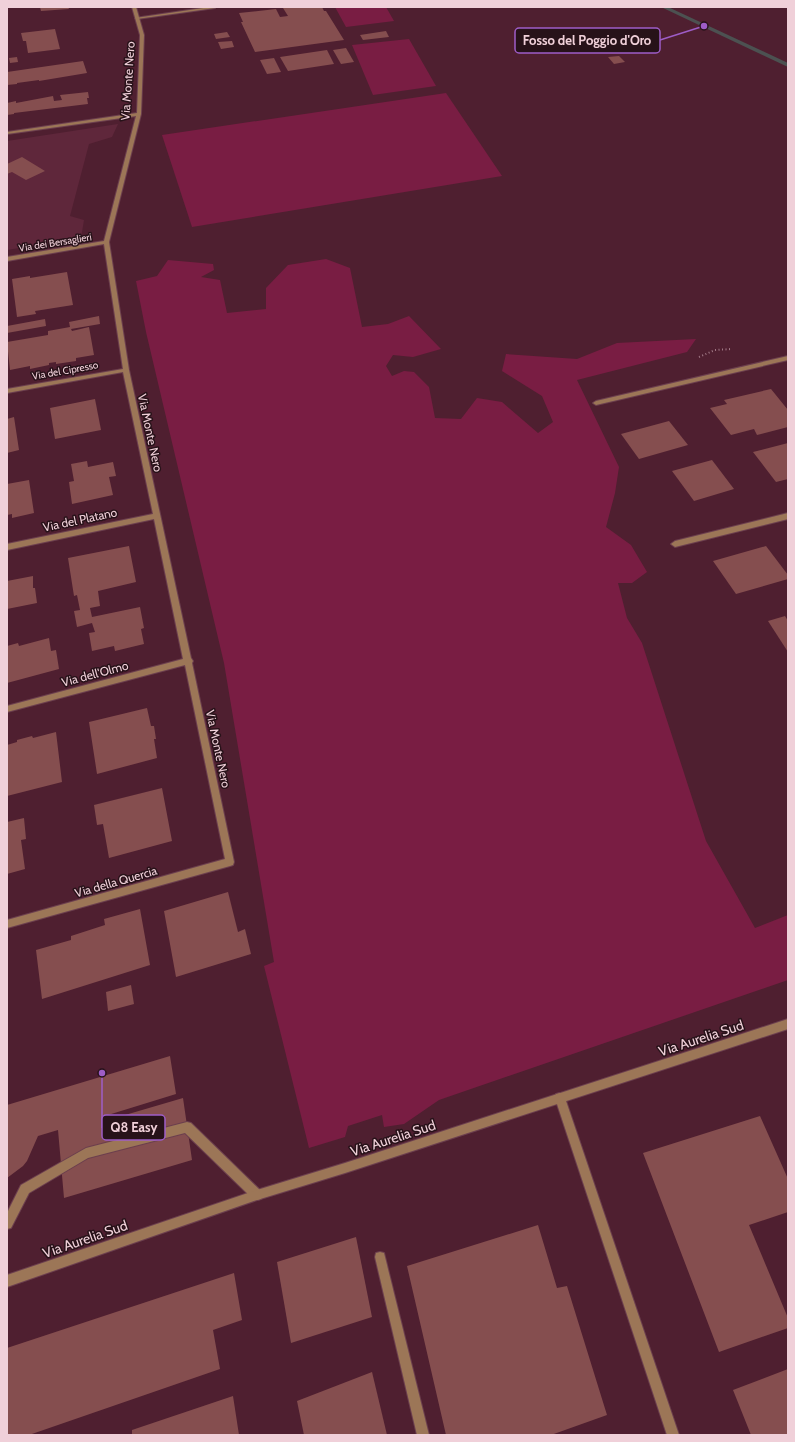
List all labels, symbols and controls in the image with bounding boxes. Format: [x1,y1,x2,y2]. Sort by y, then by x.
callout: Fosso del Poggio d'Oro [515,28,660,53]
text: Fosso del Poggio d'Oro [523,32,652,48]
street label: Via Monte Nero [117,41,138,121]
street label: Via dei Bersaglieri [18,230,93,255]
street label: Via del Cipresso [31,358,100,383]
street label: Via Monte Nero [135,393,166,474]
street label: Via del Platano [41,504,119,535]
street label: Via dell'Olmo [60,657,130,690]
street label: Via Monte Nero [203,709,234,790]
street label: Via della Quercia [73,863,159,900]
street label: Via Aurelia Sud [656,1016,746,1060]
callout: Q8 Easy [102,1115,165,1140]
street label: Via Aurelia Sud [348,1116,438,1160]
text: Q8 Easy [111,1119,158,1135]
street label: Via Aurelia Sud [40,1216,130,1262]

